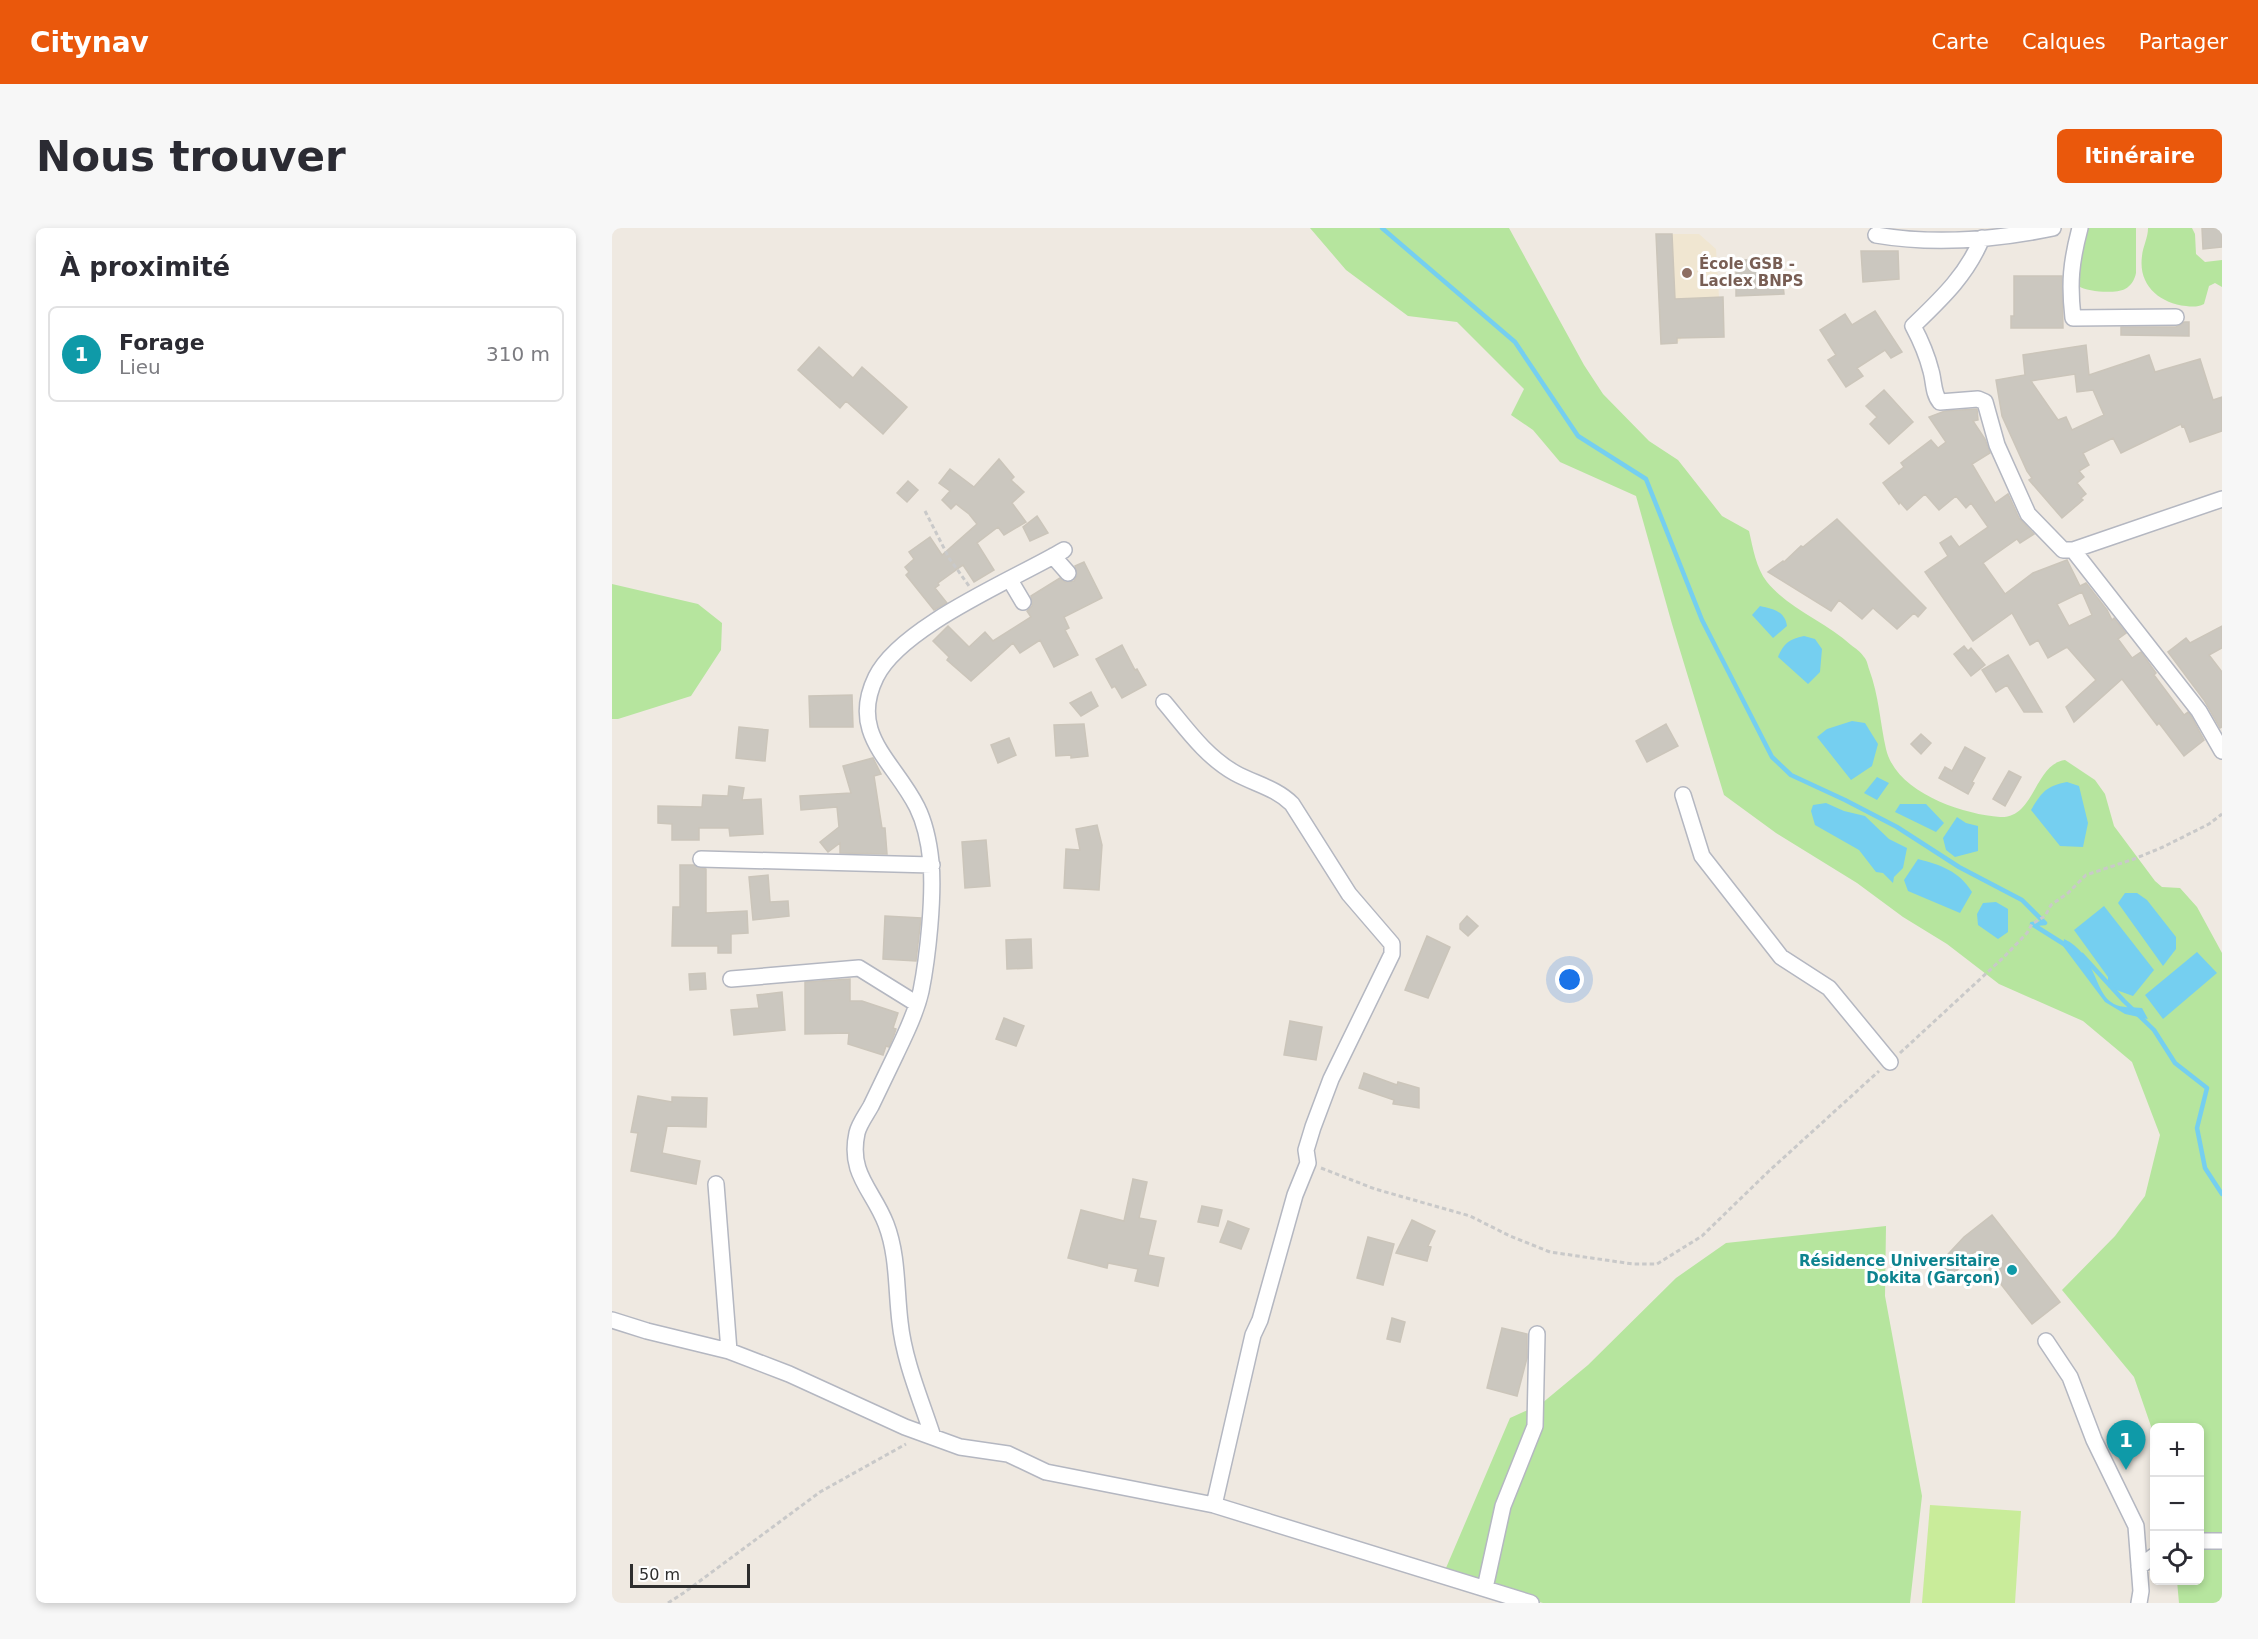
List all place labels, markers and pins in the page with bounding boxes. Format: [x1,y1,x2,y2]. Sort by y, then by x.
place label: École GSB - Laclex BNPS [1699,254,1804,290]
marker: École GSB - Laclex BNPS [1680,266,1694,280]
place label: Résidence Universitaire Dokita (Garçon) [1799,1252,2000,1287]
marker: Résidence Universitaire Dokita (Garçon) [2005,1263,2019,1277]
pin: 1 [2106,1420,2146,1470]

